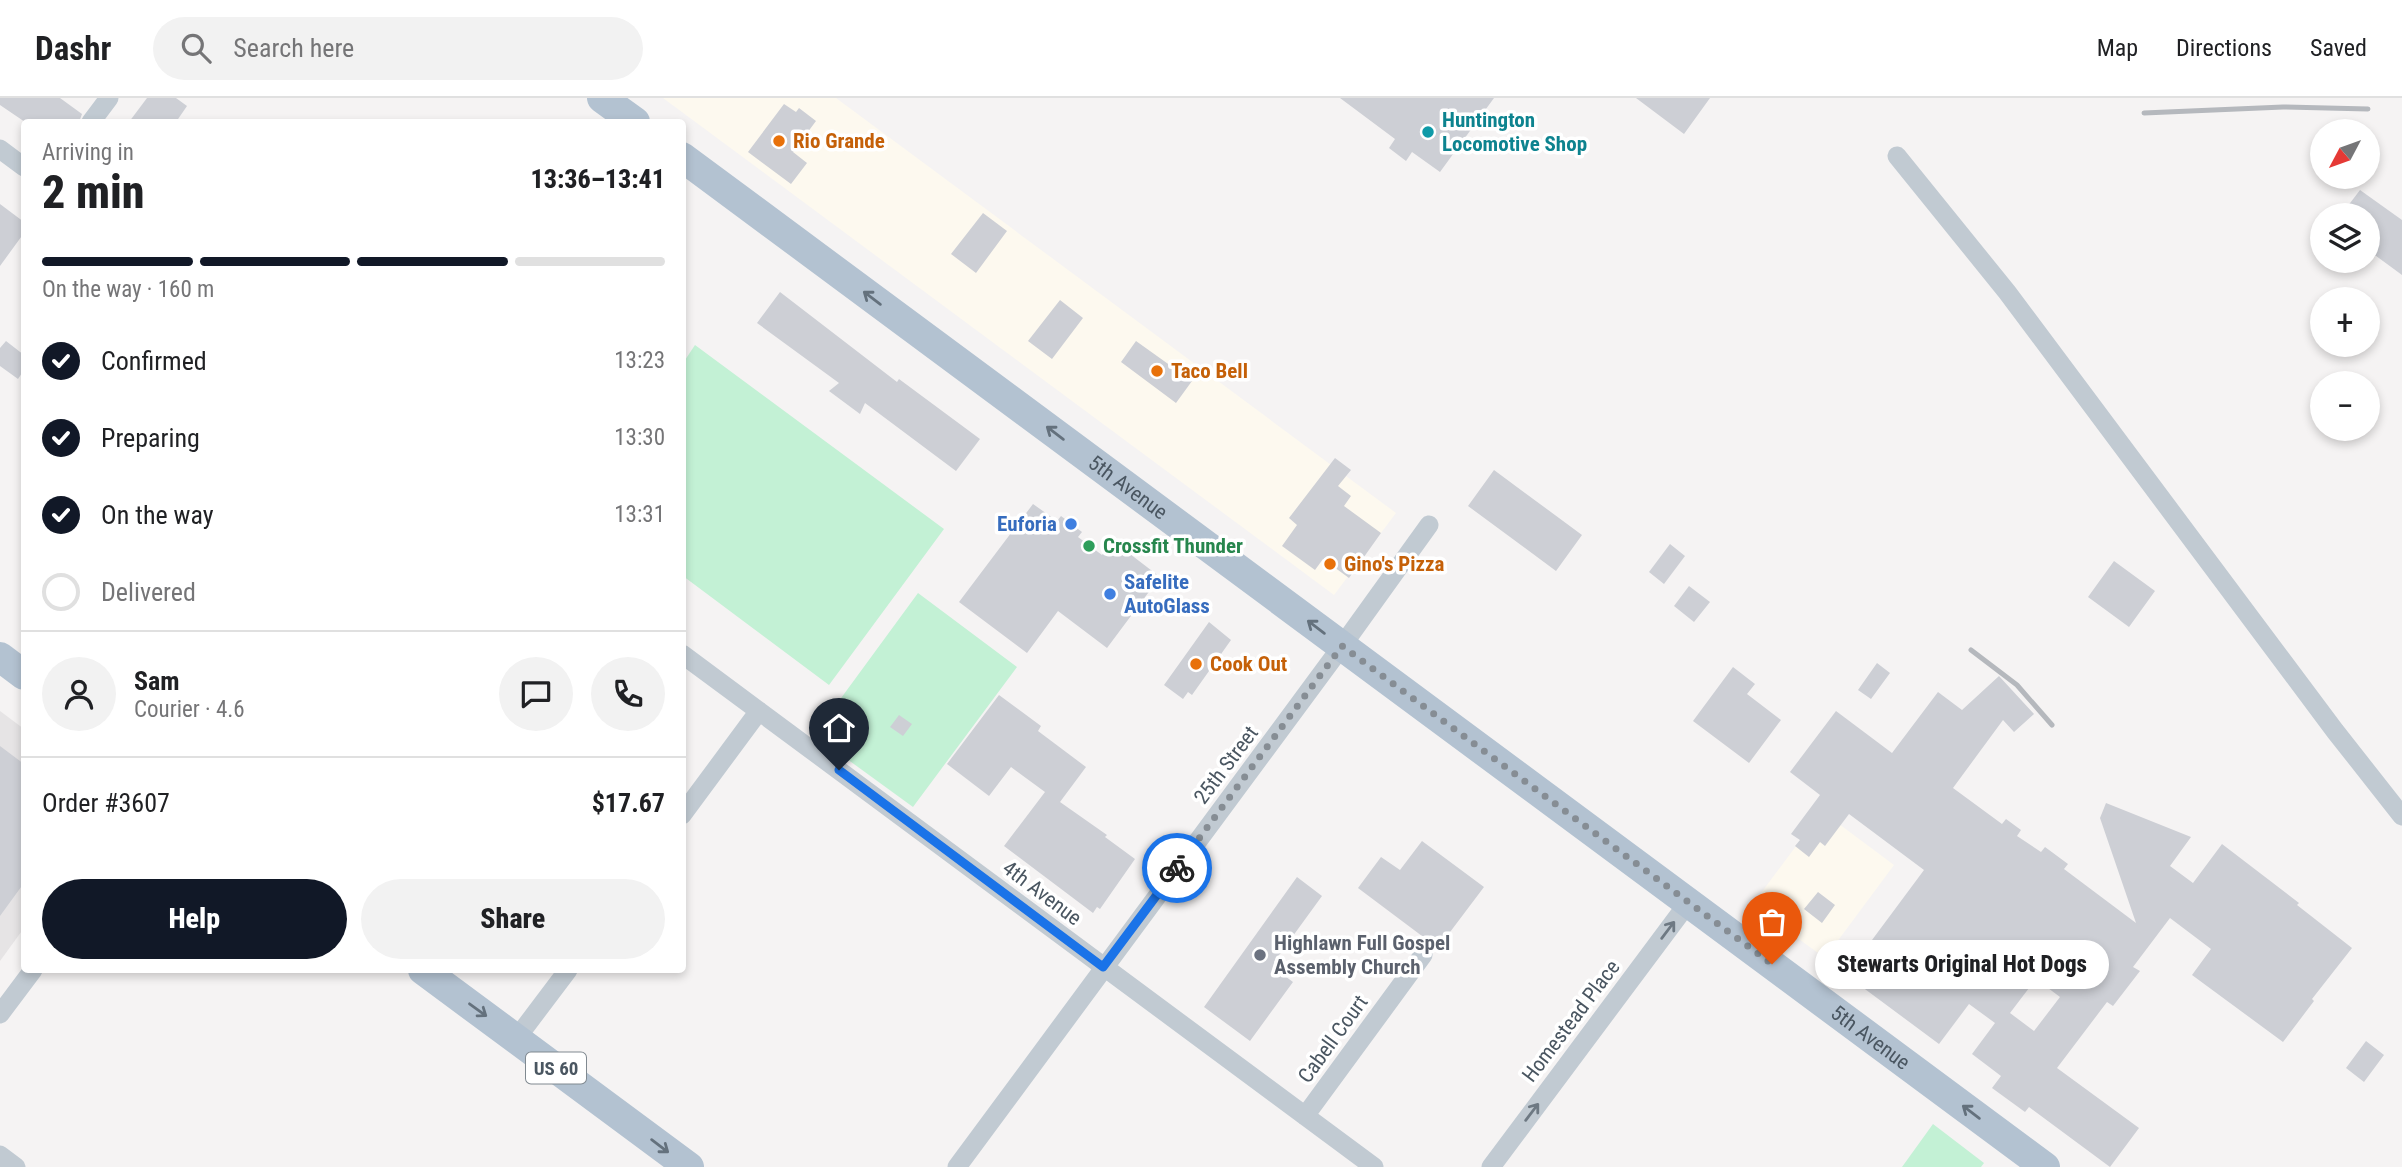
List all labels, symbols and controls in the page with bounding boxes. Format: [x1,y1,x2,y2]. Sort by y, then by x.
search box [153,17,643,80]
text: Dashr [35,29,111,68]
icon: search [177,29,215,67]
text: Search here [233,33,354,63]
text: Map [2097,34,2138,62]
text: Directions [2176,34,2272,62]
text: Saved [2310,34,2367,62]
place label: Huntington Locomotive Shop [1442,108,1587,156]
north arrow [2310,119,2380,189]
map controls [2310,119,2380,441]
marker: Huntington Locomotive Shop [1420,124,1436,140]
place label: Rio Grande [793,129,885,153]
marker: Rio Grande [771,133,787,149]
text: Arriving in [42,139,134,166]
text: 13:36–13:41 [531,164,665,194]
text: 2 min [42,165,145,219]
button: layers [2310,203,2380,273]
text: On the way · 160 m [42,276,214,303]
button: + [2310,287,2380,357]
one-way arrow [863,290,882,305]
icon: check [42,342,80,380]
text: Confirmed [101,346,207,376]
text: 13:23 [614,347,665,374]
place label: Taco Bell [1171,359,1248,383]
marker: Taco Bell [1149,363,1165,379]
button: − [2310,371,2380,441]
icon: check [42,419,80,457]
text: Preparing [101,423,200,453]
text: 13:30 [614,424,665,451]
one-way arrow [1046,426,1065,440]
street label: 5th Avenue [1084,450,1172,525]
icon: check [42,496,80,534]
text: On the way [101,500,214,530]
text: 13:31 [614,501,665,528]
place label: Euforia [997,512,1057,536]
marker: Euforia [1063,516,1079,532]
place label: Crossfit Thunder [1103,534,1243,558]
marker: Crossfit Thunder [1081,538,1097,554]
place label: Gino's Pizza [1344,552,1445,576]
marker: Gino's Pizza [1322,556,1338,572]
place label: Safelite AutoGlass [1124,570,1210,618]
text: Delivered [101,577,196,607]
marker: Safelite AutoGlass [1102,586,1118,602]
one-way arrow [1307,620,1326,634]
place label: Cook Out [1210,652,1287,676]
marker: Cook Out [1188,656,1204,672]
button: person [42,657,116,731]
button: chat [499,657,573,731]
button: phone [591,657,665,731]
text: Sam [134,666,180,696]
text: Courier · 4.6 [134,696,245,723]
pin [809,698,869,770]
icon: home [820,709,858,747]
street label: 25th Street [1189,721,1263,809]
text: Order #3607 [42,788,170,818]
text: $17.67 [592,788,665,818]
courier [1142,833,1212,903]
icon: bike [1158,849,1196,887]
street label: 4th Avenue [998,856,1086,930]
button: Help [42,879,347,959]
button: Share [361,879,665,959]
pin [1742,892,1802,964]
icon: bag [1753,903,1791,941]
one-way arrow [1660,921,1675,940]
place label: Highlawn Full Gospel Assembly Church [1274,931,1450,979]
callout: Stewarts Original Hot Dogs [1814,940,2108,988]
marker: Highlawn Full Gospel Assembly Church [1252,947,1268,963]
text: Stewarts Original Hot Dogs [1837,951,2087,978]
street label: Homestead Place [1517,955,1625,1087]
street label: Cabell Court [1293,991,1373,1087]
street label: 5th Avenue [1826,1001,1915,1075]
one-way arrow [468,1003,487,1017]
road number: US 60 [526,1052,586,1084]
one-way arrow [1524,1103,1539,1122]
one-way arrow [1963,1105,1981,1120]
one-way arrow [651,1138,669,1153]

